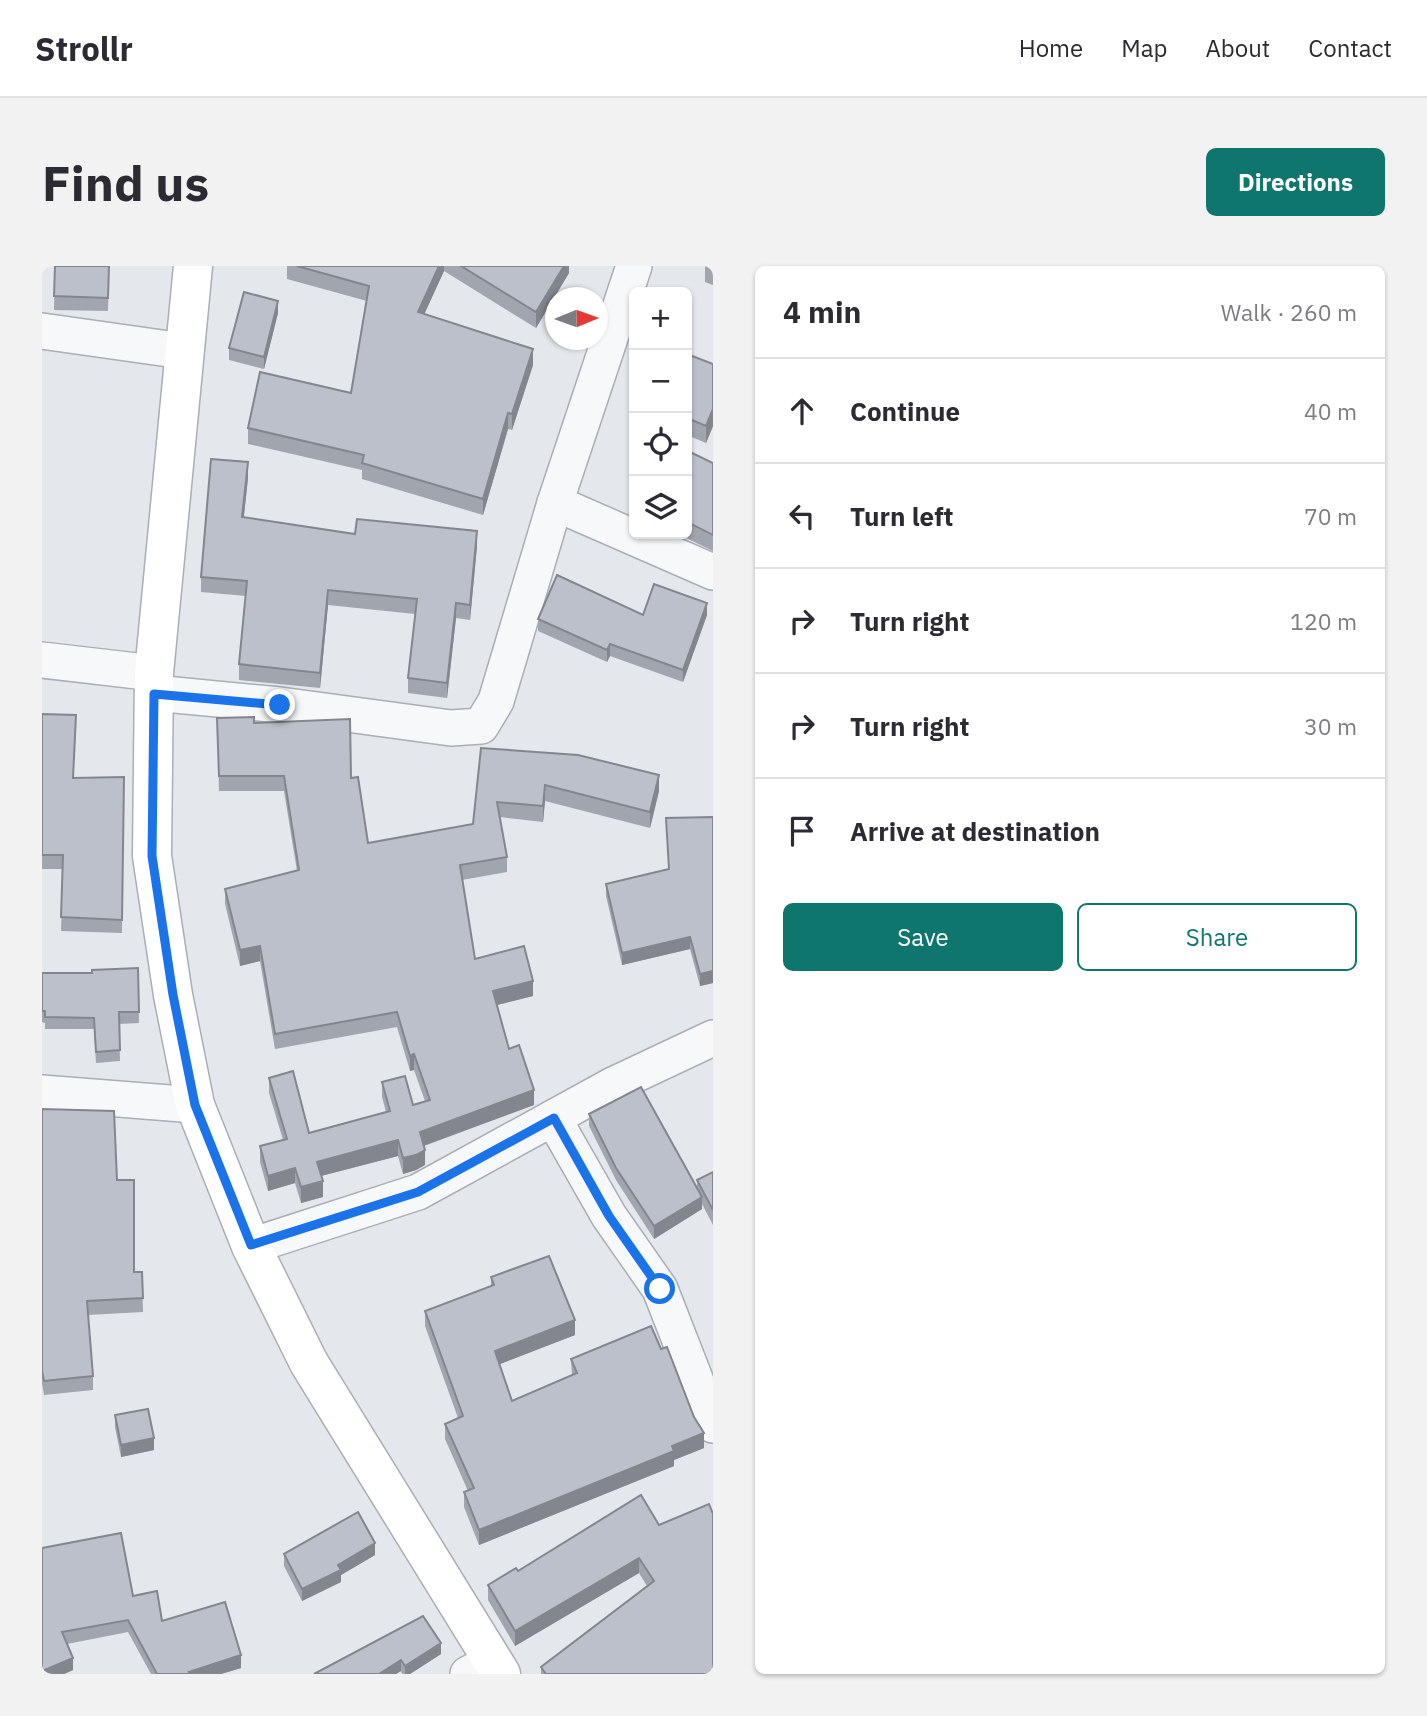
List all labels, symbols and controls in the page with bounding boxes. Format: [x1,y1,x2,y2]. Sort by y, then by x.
text: Strollr [35,27,133,70]
text: Home [1019,32,1083,64]
text: Map [1121,32,1167,64]
text: About [1205,32,1270,64]
text: Contact [1308,32,1392,64]
button: Directions [1206,148,1385,216]
text: Find us [42,151,209,214]
north arrow [545,287,608,350]
map controls [629,287,692,539]
button: + [629,287,692,350]
text: 4 min [783,292,861,331]
text: Walk · 260 m [1221,297,1357,327]
button: − [629,350,692,413]
icon: ahead [783,392,821,430]
text: Continue [850,394,960,428]
text: 40 m [1304,396,1357,426]
button: locate [629,413,692,476]
button: layers [629,476,692,539]
icon: left [783,497,821,535]
text: Turn left [850,499,953,533]
text: 70 m [1304,501,1357,531]
icon: right [783,602,821,640]
text: Turn right [850,604,969,638]
text: 120 m [1290,606,1357,636]
route end [264,689,295,720]
icon: right [783,707,821,745]
text: Turn right [850,709,969,743]
text: 30 m [1304,711,1357,741]
icon: arrive [783,812,821,850]
text: Arrive at destination [850,814,1100,848]
button: Save [783,903,1063,971]
button: Share [1077,903,1357,971]
route start [644,1273,675,1304]

